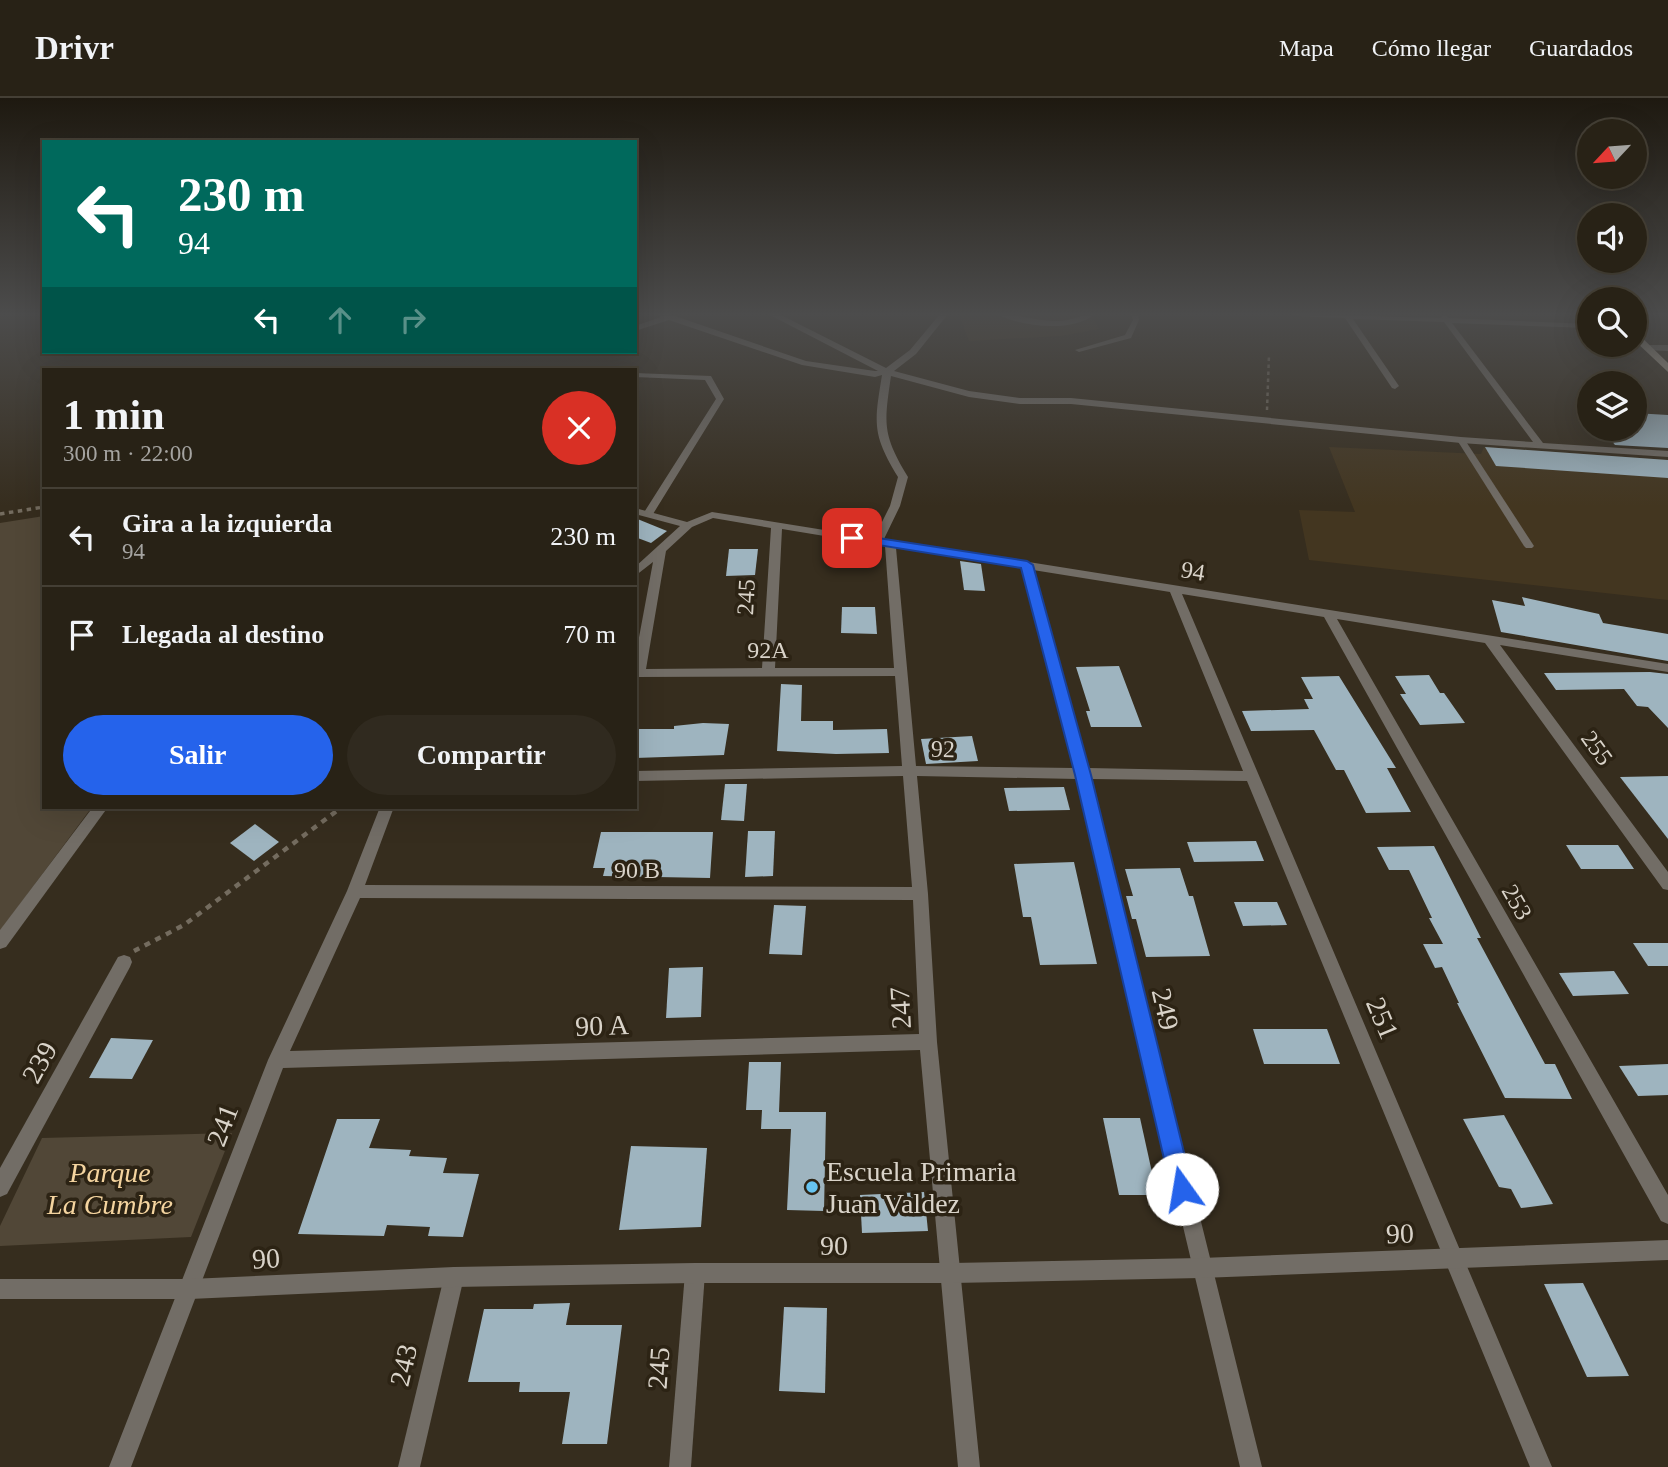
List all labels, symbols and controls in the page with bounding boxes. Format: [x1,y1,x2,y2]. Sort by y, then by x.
text: Drivr [35,30,114,66]
text: Mapa [1279,35,1334,61]
text: Cómo llegar [1372,35,1491,61]
text: Guardados [1529,35,1633,61]
north arrow [1577,119,1647,189]
map controls [1577,119,1647,441]
text: 230 m [178,167,305,222]
icon: left [63,168,154,259]
button: sound [1577,203,1647,273]
text: 94 [178,225,210,261]
button: search [1577,287,1647,357]
icon: left [248,301,286,339]
icon: ahead [321,301,359,339]
icon: right [394,301,432,339]
button: layers [1577,371,1647,441]
button: close [542,391,616,465]
text: 1 min [63,392,165,438]
text: 300 m · 22:00 [63,441,193,466]
pin [822,508,882,568]
text: Gira a la izquierda [122,509,332,538]
icon: left [63,518,101,556]
icon: arrive [833,519,871,557]
text: 230 m [550,522,616,551]
text: 94 [122,539,145,564]
street label: 94 [1179,556,1207,586]
street label: 245 [732,578,760,616]
icon: arrive [63,616,101,654]
text: Llegada al destino [122,620,324,649]
text: 70 m [563,620,616,649]
street label: 92A [747,637,789,663]
button: Salir [63,715,333,795]
button: Compartir [347,715,616,795]
street label: 255 [1576,726,1618,770]
street label: 92 [931,736,955,762]
street label: 90 B [614,857,660,883]
street label: 253 [1497,880,1537,924]
street label: 249 [1146,985,1185,1033]
street label: 247 [884,986,917,1030]
street label: 251 [1360,993,1405,1044]
street label: 90 A [575,1009,630,1042]
street label: 239 [16,1036,63,1088]
street label: 241 [200,1100,244,1150]
position arrow [1145,1152,1219,1226]
place label: Escuela Primaria Juan Valdez [826,1156,1017,1219]
park label: Parque La Cumbre [46,1157,173,1220]
marker: Escuela Primaria Juan Valdez [804,1179,820,1195]
street label: 90 [1385,1218,1415,1249]
street label: 90 [820,1230,848,1261]
street label: 90 [251,1242,281,1275]
street label: 243 [384,1341,423,1389]
street label: 245 [642,1346,675,1390]

